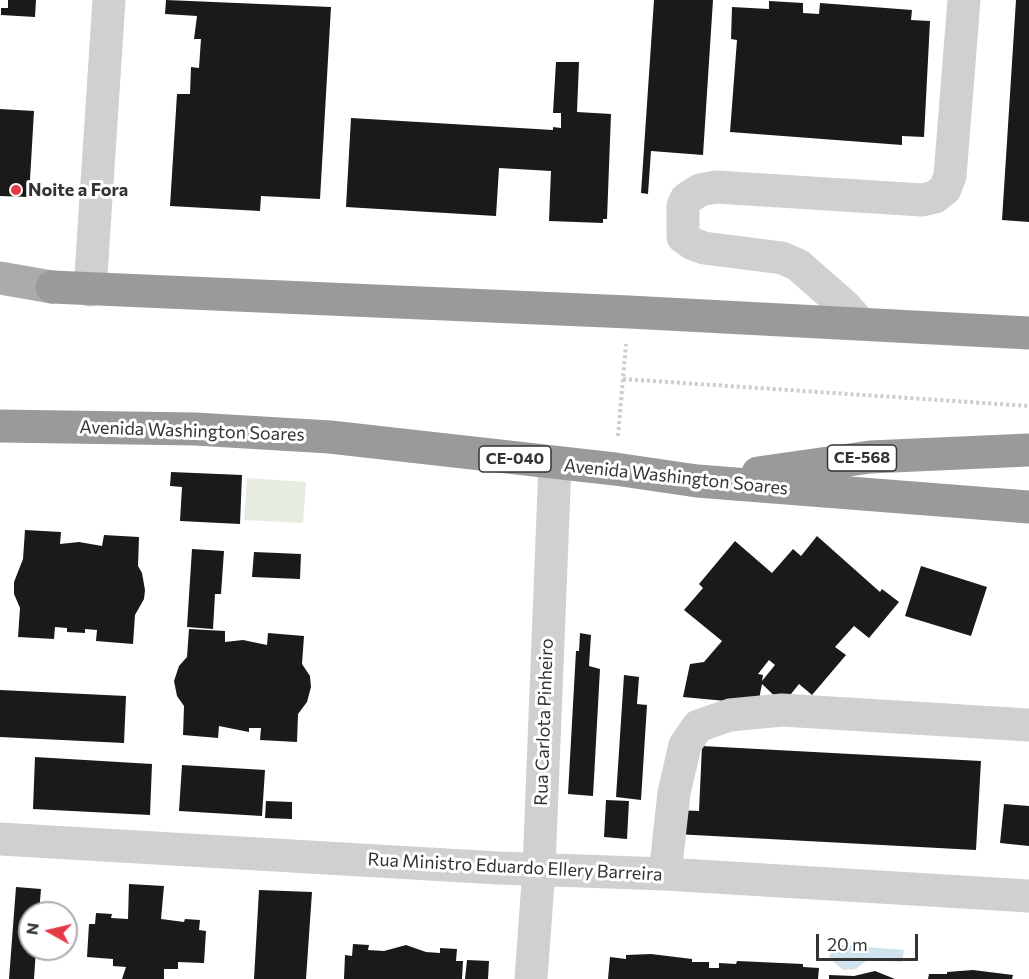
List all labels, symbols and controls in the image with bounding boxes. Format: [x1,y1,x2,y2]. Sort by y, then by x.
place label: Noite a Fora [28,179,128,201]
marker: Noite a Fora [9,183,23,197]
street label: Avenida Washington Soares [79,416,305,446]
road number: CE-568 [828,445,896,471]
road number: CE-040 [479,446,551,472]
street label: Avenida Washington Soares [563,454,789,500]
street label: Rua Carlota Pinheiro [530,638,558,806]
street label: Rua Ministro Eduardo Ellery Barreira [367,848,663,886]
north arrow [18,901,78,961]
text: N [21,921,42,936]
scale bar [819,922,921,960]
text: 20 m [827,933,868,955]

